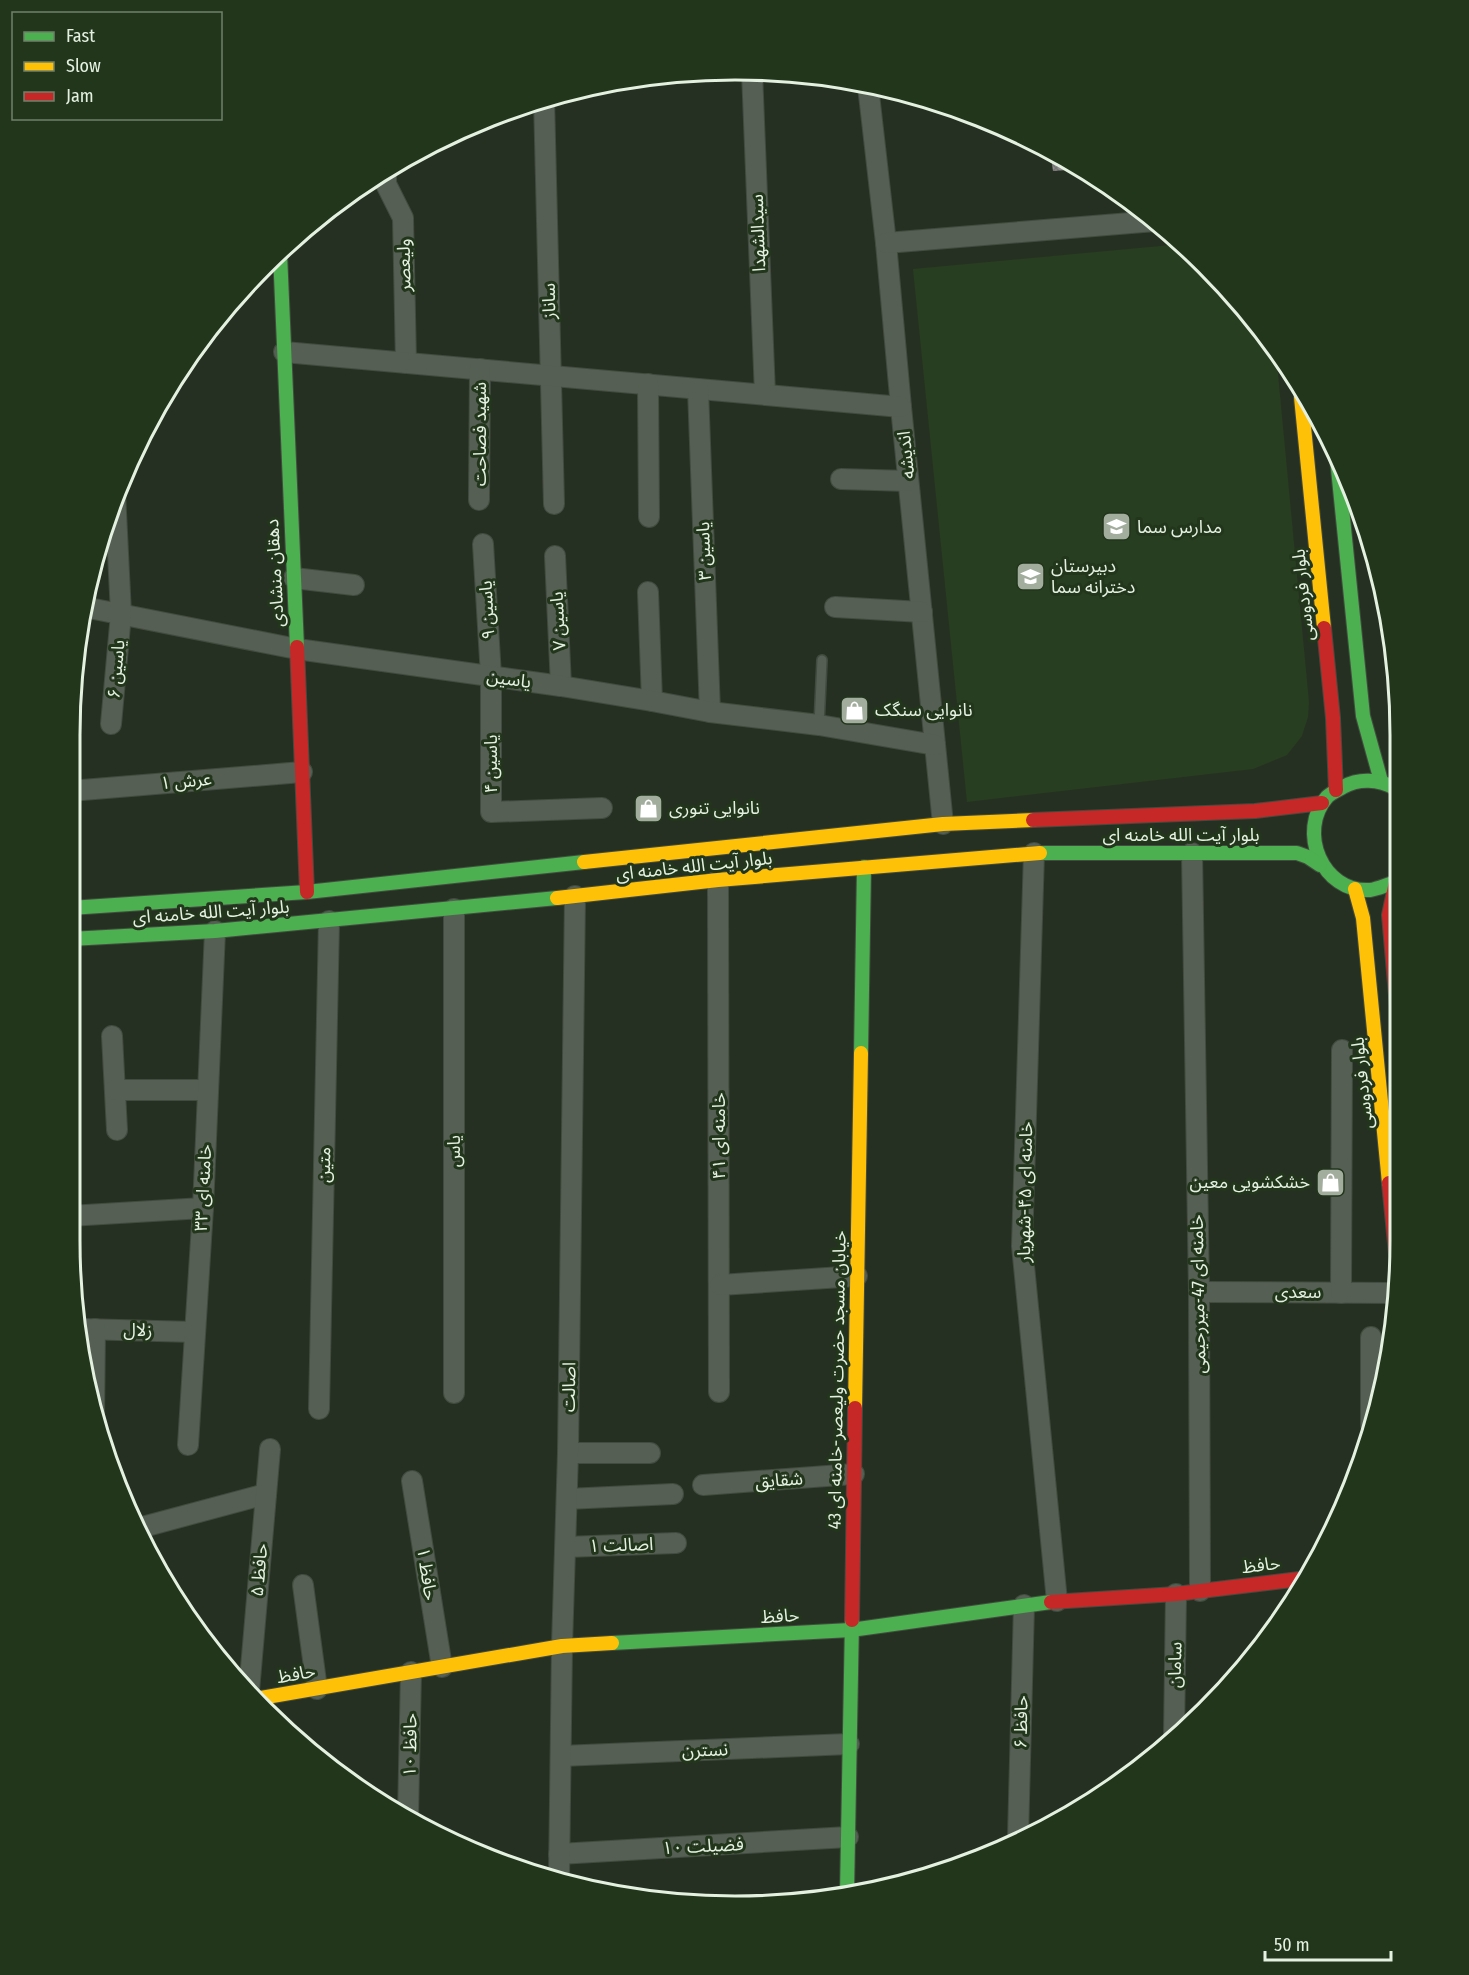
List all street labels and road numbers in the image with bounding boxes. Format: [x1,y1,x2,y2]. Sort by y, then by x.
street label: سیدالشهدا [746,194,770,272]
street label: ولیعصر [393,238,415,293]
street label: ساناز [538,283,560,320]
street label: شهید فصاحت [469,382,491,486]
street label: اندیشه [893,430,919,480]
street label: دهقان منشادی [261,518,289,628]
street label: یاسین ۳ [692,521,716,581]
street label: بلوار فردوسی [1287,548,1319,642]
street label: یاسین ۹ [474,580,500,640]
street label: یاسین ۷ [545,591,571,651]
street label: یاسین ۶ [102,639,130,699]
street label: یاسین [485,665,533,693]
street label: یاسین ۴ [480,734,502,794]
street label: عرش ۱ [159,768,213,794]
street label: بلوار آیت الله خامنه ای [1102,824,1260,846]
street label: بلوار آیت الله خامنه ای [615,847,773,885]
street label: بلوار آیت الله خامنه ای [132,896,290,928]
street label: بلوار فردوسی [1346,1036,1378,1130]
street label: خامنه ای ۴۱ [708,1092,730,1180]
street label: خامنه ای ۴۵-شهریار [1013,1121,1037,1264]
street label: یاس [443,1135,465,1167]
street label: خامنه ای ۳۳ [190,1144,216,1232]
street label: متین [313,1147,335,1183]
street label: خامنه ای 47-میررحیمی [1186,1214,1210,1374]
street label: خیابان مسجد حضرت ولیعصر-خامنه ای 43 [823,1230,851,1530]
street label: سعدی [1275,1281,1321,1303]
street label: زلال [123,1319,153,1341]
street label: اصالت [558,1362,580,1412]
street label: شقایق [754,1467,804,1493]
street label: اصالت ۱ [588,1533,654,1557]
street label: حافظ ۵ [246,1542,272,1598]
street label: حافظ ۱ [412,1546,442,1602]
street label: حافظ [1240,1552,1282,1578]
street label: حافظ [760,1604,800,1628]
street label: سامان [1164,1642,1186,1688]
street label: حافظ [275,1660,317,1688]
street label: حافظ ۶ [1010,1695,1032,1749]
street label: حافظ ۱۰ [398,1713,422,1777]
street label: نسترن [681,1738,729,1762]
street label: فضیلت ۱۰ [662,1833,744,1859]

